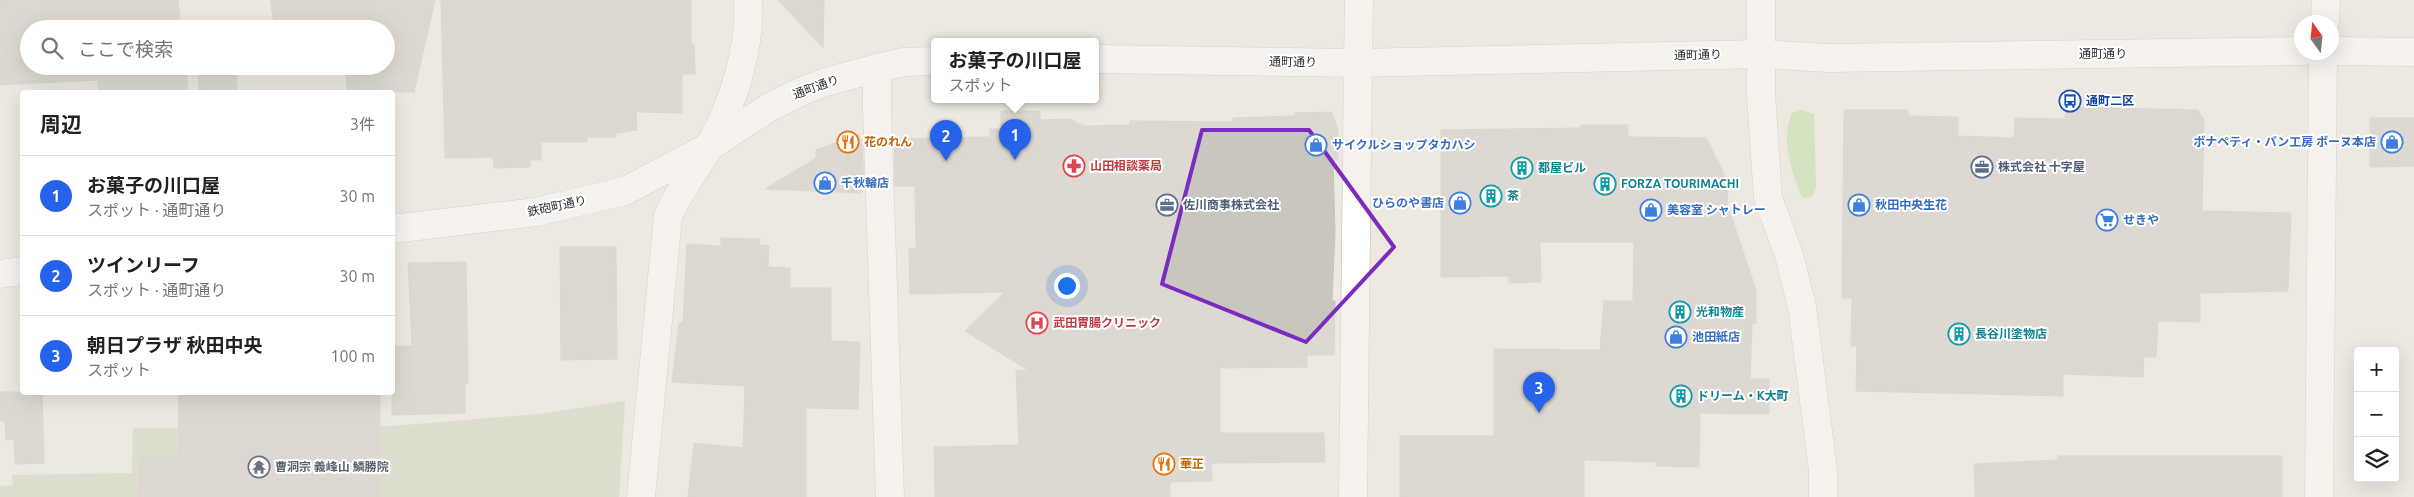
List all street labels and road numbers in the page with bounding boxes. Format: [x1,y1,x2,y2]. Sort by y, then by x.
street label: 通町通り [2079,47,2127,60]
street label: 通町通り [1674,48,1722,61]
street label: 通町通り [1269,55,1317,68]
street label: 通町通り [791,72,841,101]
street label: 鉄砲町通り [526,193,588,218]

